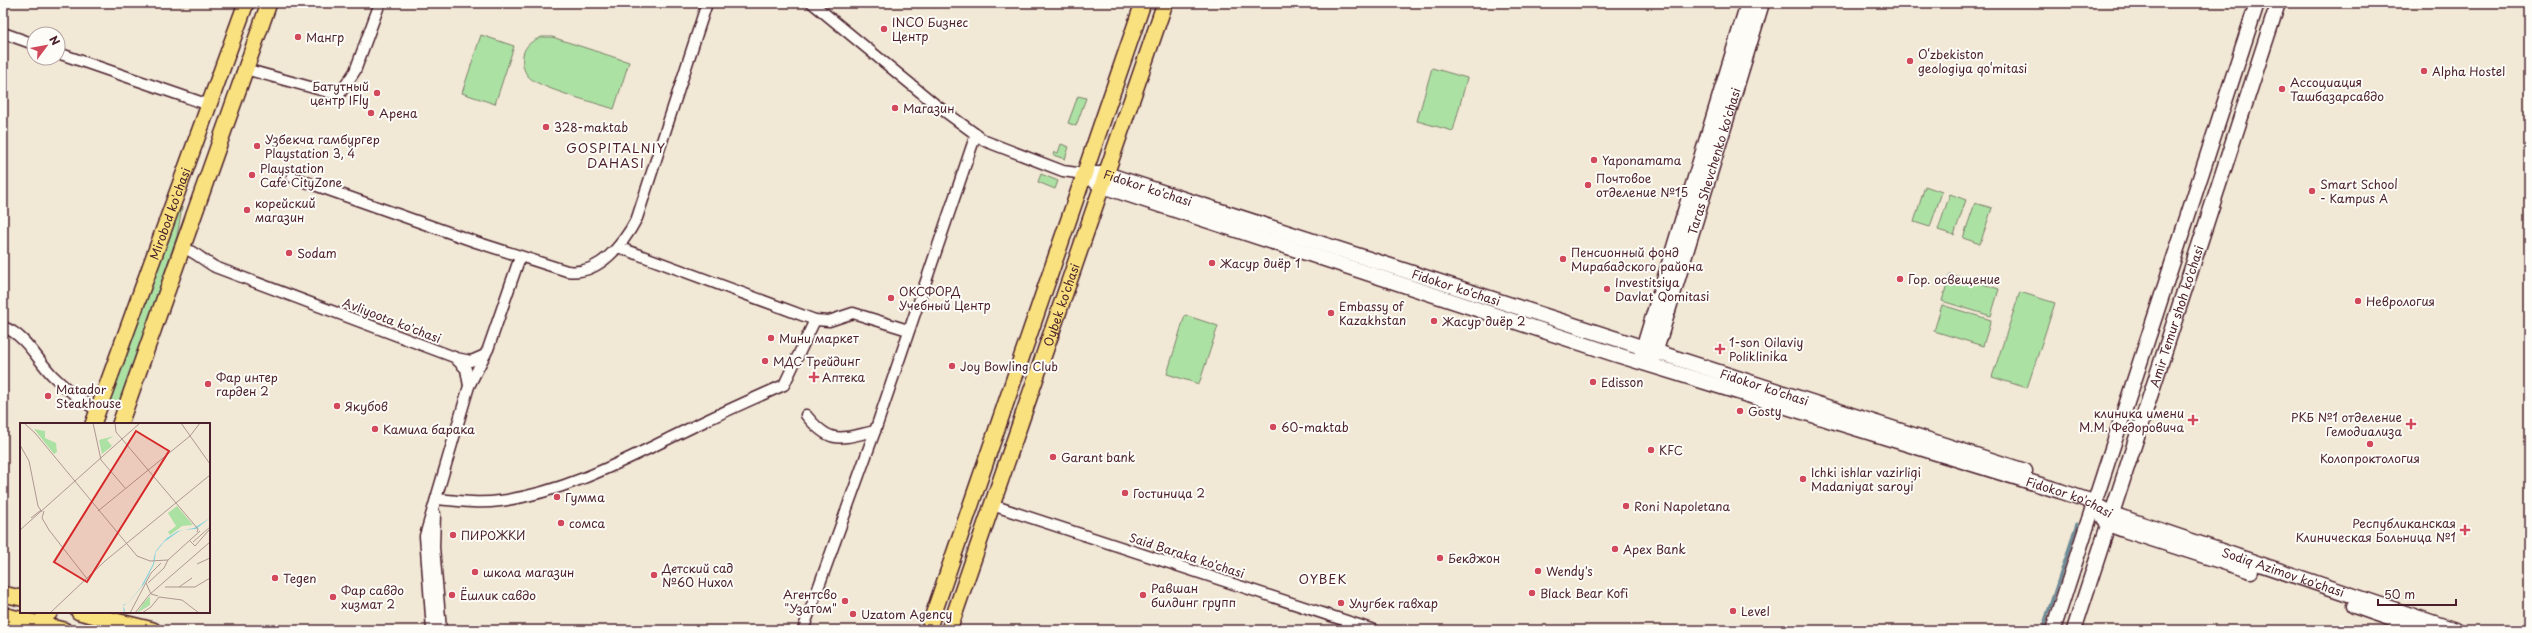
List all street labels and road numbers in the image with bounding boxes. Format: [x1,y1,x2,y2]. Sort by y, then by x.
street label: Taras Shevchenko ko'chasi [1683,85,1745,237]
street label: Mirobod ko'chasi [145,165,194,262]
street label: Fidokor ko'chasi [1101,165,1194,210]
street label: Amir Temur shoh ko'chasi [2145,243,2208,389]
street label: Oybek ko'chasi [1038,261,1084,349]
street label: Fidokor ko'chasi [1410,264,1503,310]
street label: Avliyoota ko'chasi [340,293,444,347]
street label: Fidokor ko'chasi [1718,364,1811,410]
street label: Fidokor ko'chasi [2024,472,2116,522]
street label: Said Baraka ko'chasi [1127,528,1247,582]
street label: Sodiq Azimov ko'chasi [2220,543,2347,601]

